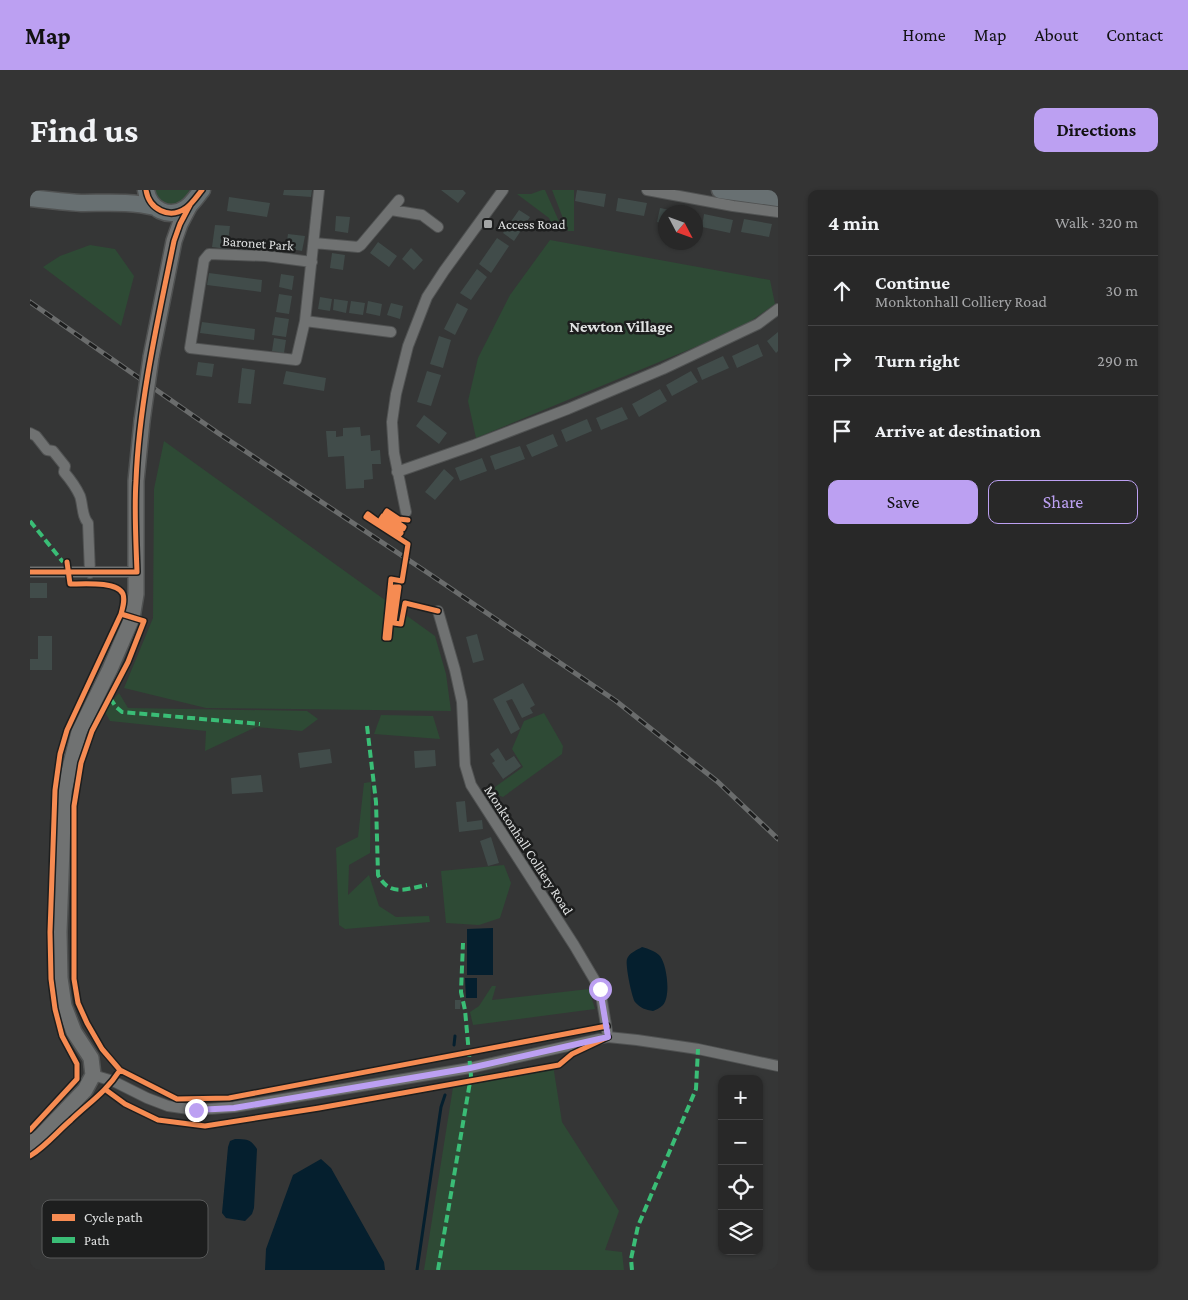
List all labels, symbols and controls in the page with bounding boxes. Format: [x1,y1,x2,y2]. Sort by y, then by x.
text: Map [25,22,71,49]
text: Home [903,25,946,45]
text: Map [974,25,1006,45]
text: About [1034,25,1078,45]
text: Contact [1106,25,1163,45]
button: Directions [1034,108,1158,152]
text: Find us [30,111,138,150]
north arrow [658,205,703,250]
text: 4 min [828,211,879,235]
text: Walk · 320 m [1055,214,1138,231]
place label: Access Road [498,216,566,232]
marker: Access Road [482,218,494,230]
street label: Baronet Park [222,233,295,253]
text: Continue [875,272,950,293]
icon: ahead [828,277,856,305]
text: 30 m [1106,282,1138,299]
text: Monktonhall Colliery Road [875,293,1047,310]
district label: Newton Village [569,318,673,335]
icon: right [828,347,856,375]
text: Turn right [875,350,960,371]
text: 290 m [1097,352,1138,369]
icon: arrive [828,417,856,445]
text: Arrive at destination [875,420,1041,441]
button: Save [828,480,978,524]
button: Share [988,480,1138,524]
street label: Monktonhall Colliery Road [481,783,577,918]
route start [589,978,612,1001]
map controls [718,1075,763,1255]
button: + [718,1075,763,1120]
route end [185,1099,208,1122]
button: − [718,1120,763,1165]
button: locate [718,1165,763,1210]
legend [42,1200,208,1258]
text: Cycle path [84,1209,143,1225]
button: layers [718,1210,763,1255]
text: Path [84,1232,110,1248]

